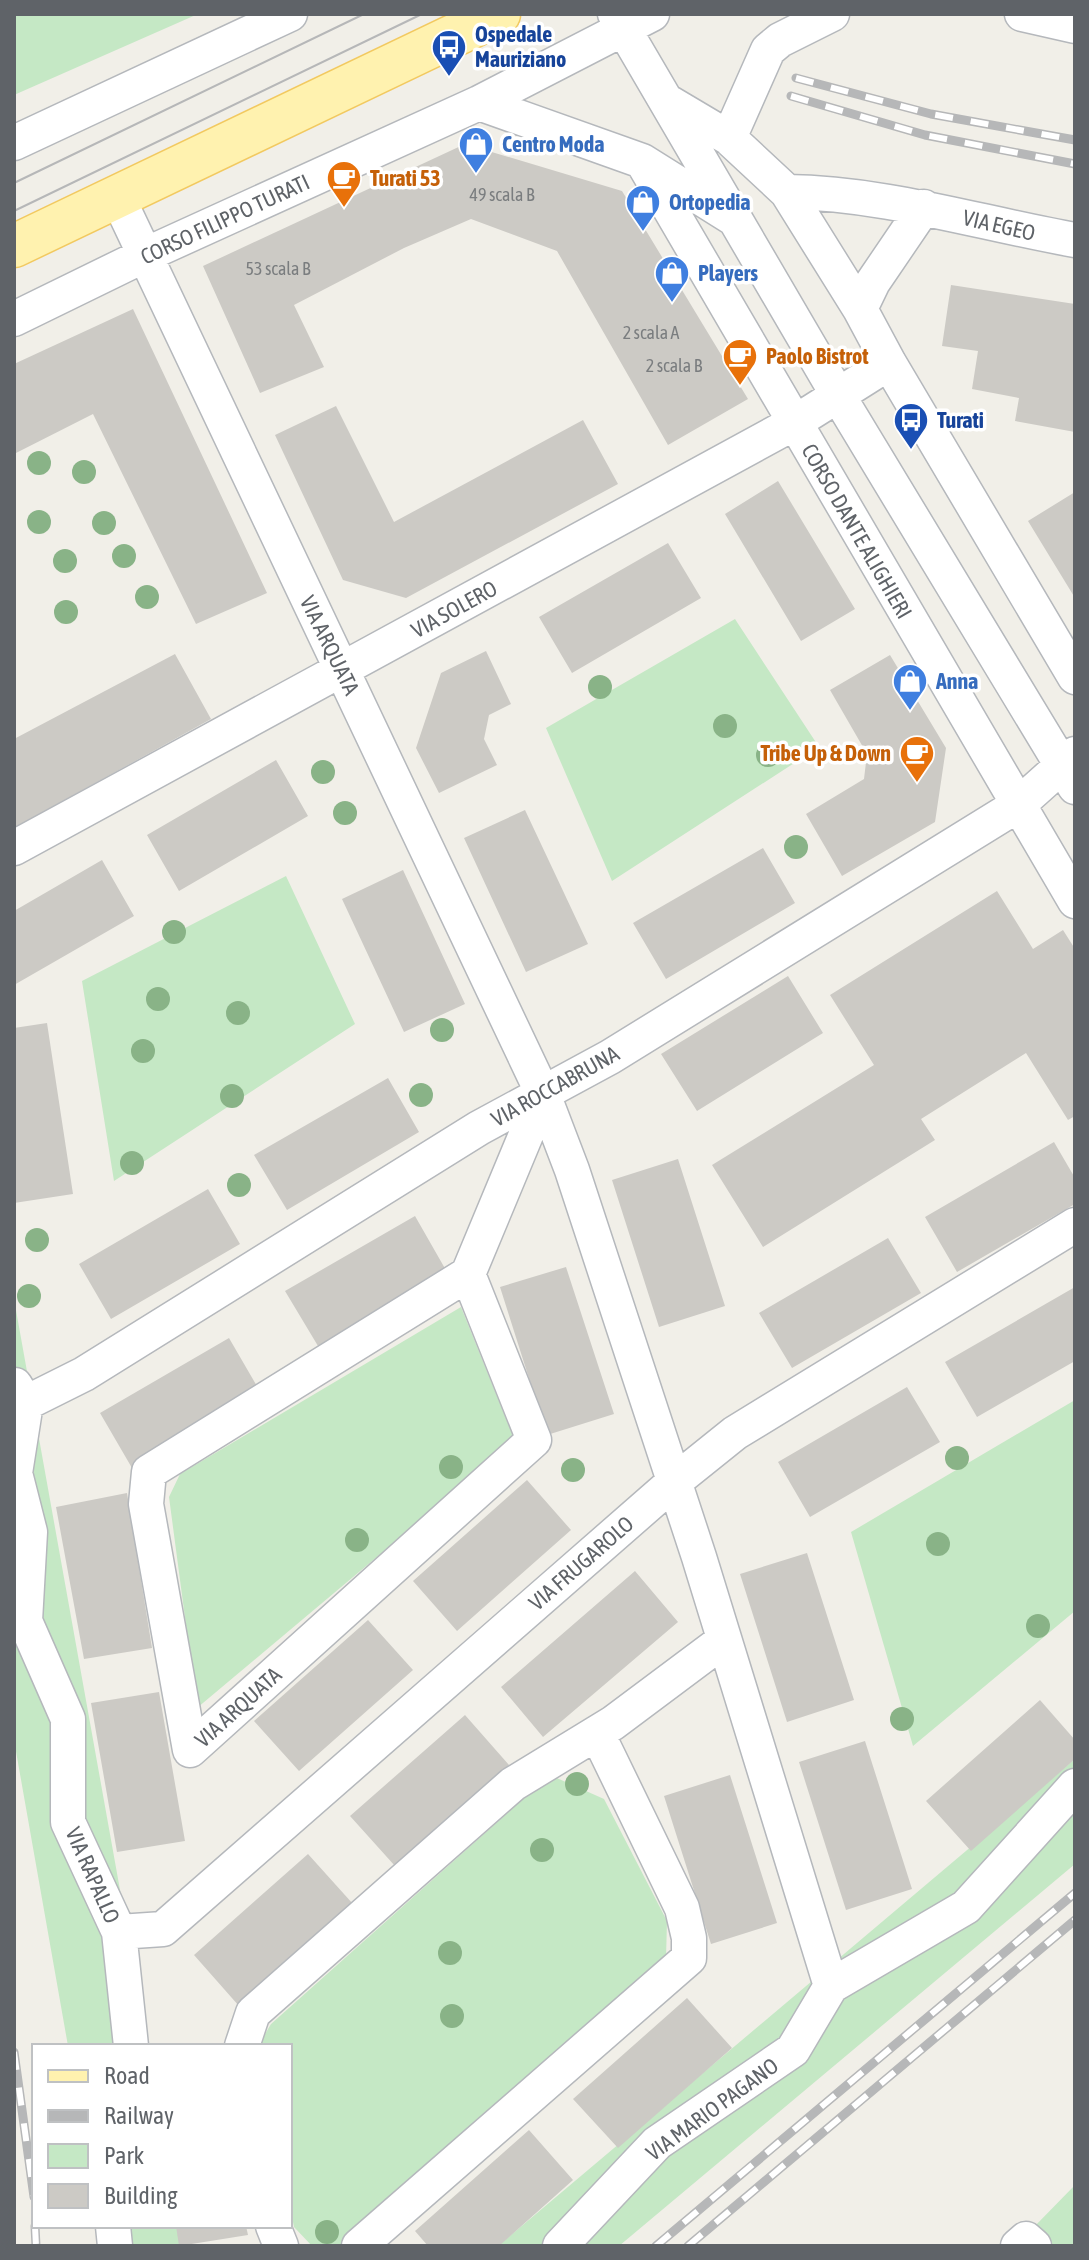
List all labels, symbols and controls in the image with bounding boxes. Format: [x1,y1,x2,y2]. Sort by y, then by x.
place label: Ospedale Mauriziano [475,21,566,72]
bus stop icon: Ospedale Mauriziano [430,28,468,78]
shop icon: Centro Moda [457,125,495,175]
place label: Centro Moda [502,131,604,157]
cafe icon: Turati 53 [325,159,363,209]
place label: Turati 53 [370,165,441,191]
street label: CORSO FILIPPO TURATI [136,168,314,270]
shop icon: Ortopedia [624,183,662,233]
house number: 49 scala B [470,184,535,205]
place label: Ortopedia [669,189,751,215]
street label: VIA EGEO [960,204,1038,246]
shop icon: Players [653,254,691,304]
house number: 53 scala B [246,258,311,279]
place label: Players [698,260,758,286]
house number: 2 scala A [623,322,680,343]
cafe icon: Paolo Bistrot [721,337,759,387]
place label: Paolo Bistrot [766,343,869,369]
house number: 2 scala B [646,355,703,376]
bus stop icon: Turati [892,401,930,451]
place label: Turati [937,407,984,433]
street label: CORSO DANTE ALIGHIERI [796,439,918,623]
street label: VIA SOLERO [407,575,501,643]
street label: VIA ARQUATA [295,591,365,699]
shop icon: Anna [891,662,929,712]
place label: Anna [935,668,978,694]
cafe icon: Tribe Up & Down [898,734,936,784]
place label: Tribe Up & Down [761,740,891,766]
street label: VIA ROCCABRUNA [487,1040,624,1132]
street label: VIA FRUGAROLO [523,1511,639,1615]
street label: VIA ARQUATA [190,1661,287,1752]
street label: VIA RAPALLO [60,1823,126,1927]
legend [32,2044,292,2228]
street label: VIA MARIO PAGANO [641,2052,783,2166]
text: Road [104,2062,150,2089]
text: Railway [104,2102,174,2129]
text: Park [104,2142,145,2169]
text: Building [104,2182,178,2209]

